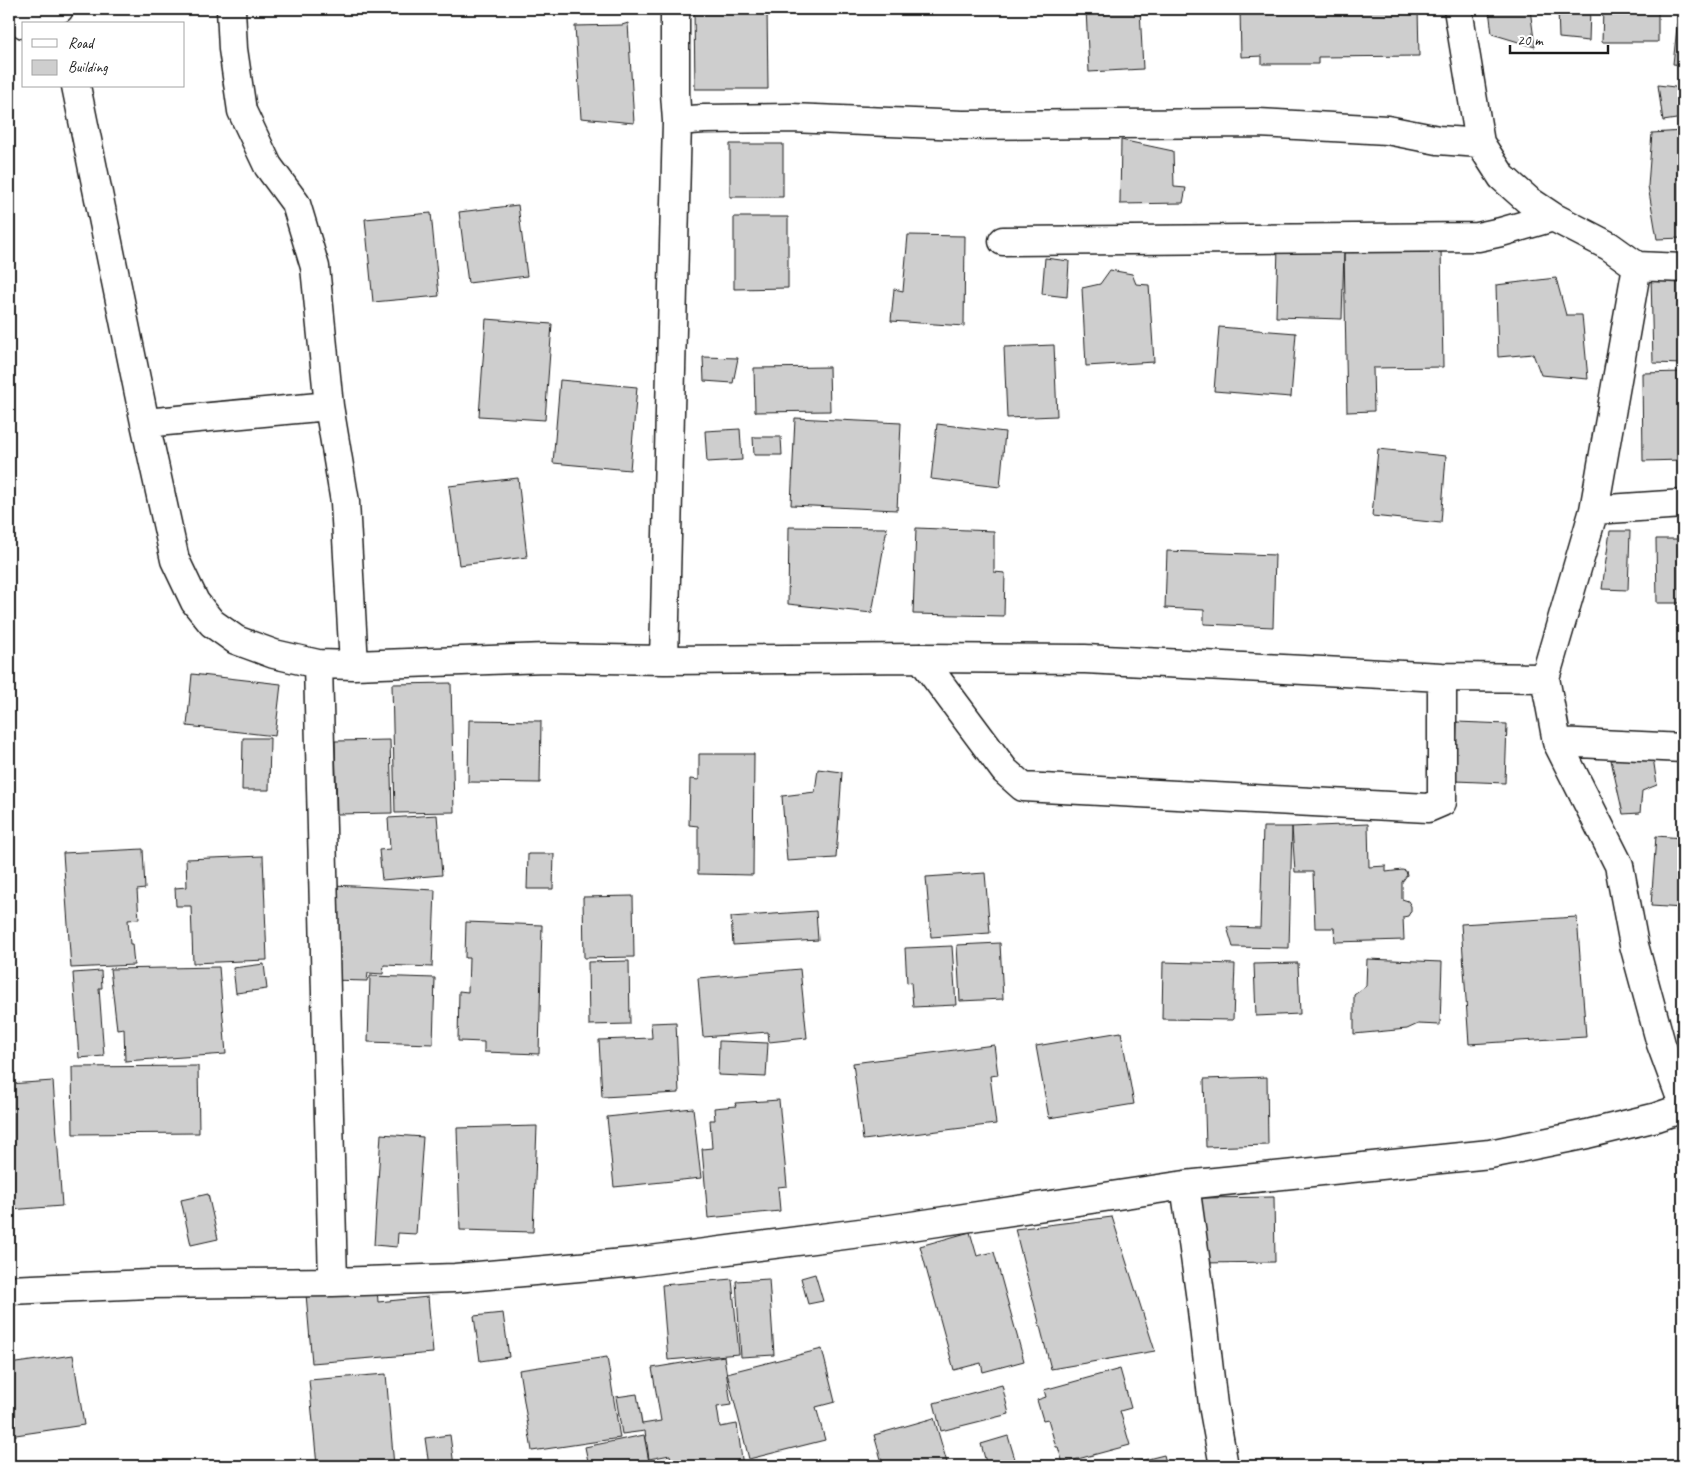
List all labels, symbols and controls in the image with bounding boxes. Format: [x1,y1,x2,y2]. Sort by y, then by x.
legend [22,22,185,88]
scale bar [1510,22,1607,54]
text: 20 m [1517,31,1544,50]
text: Road [68,34,95,53]
text: Building [68,58,108,77]

